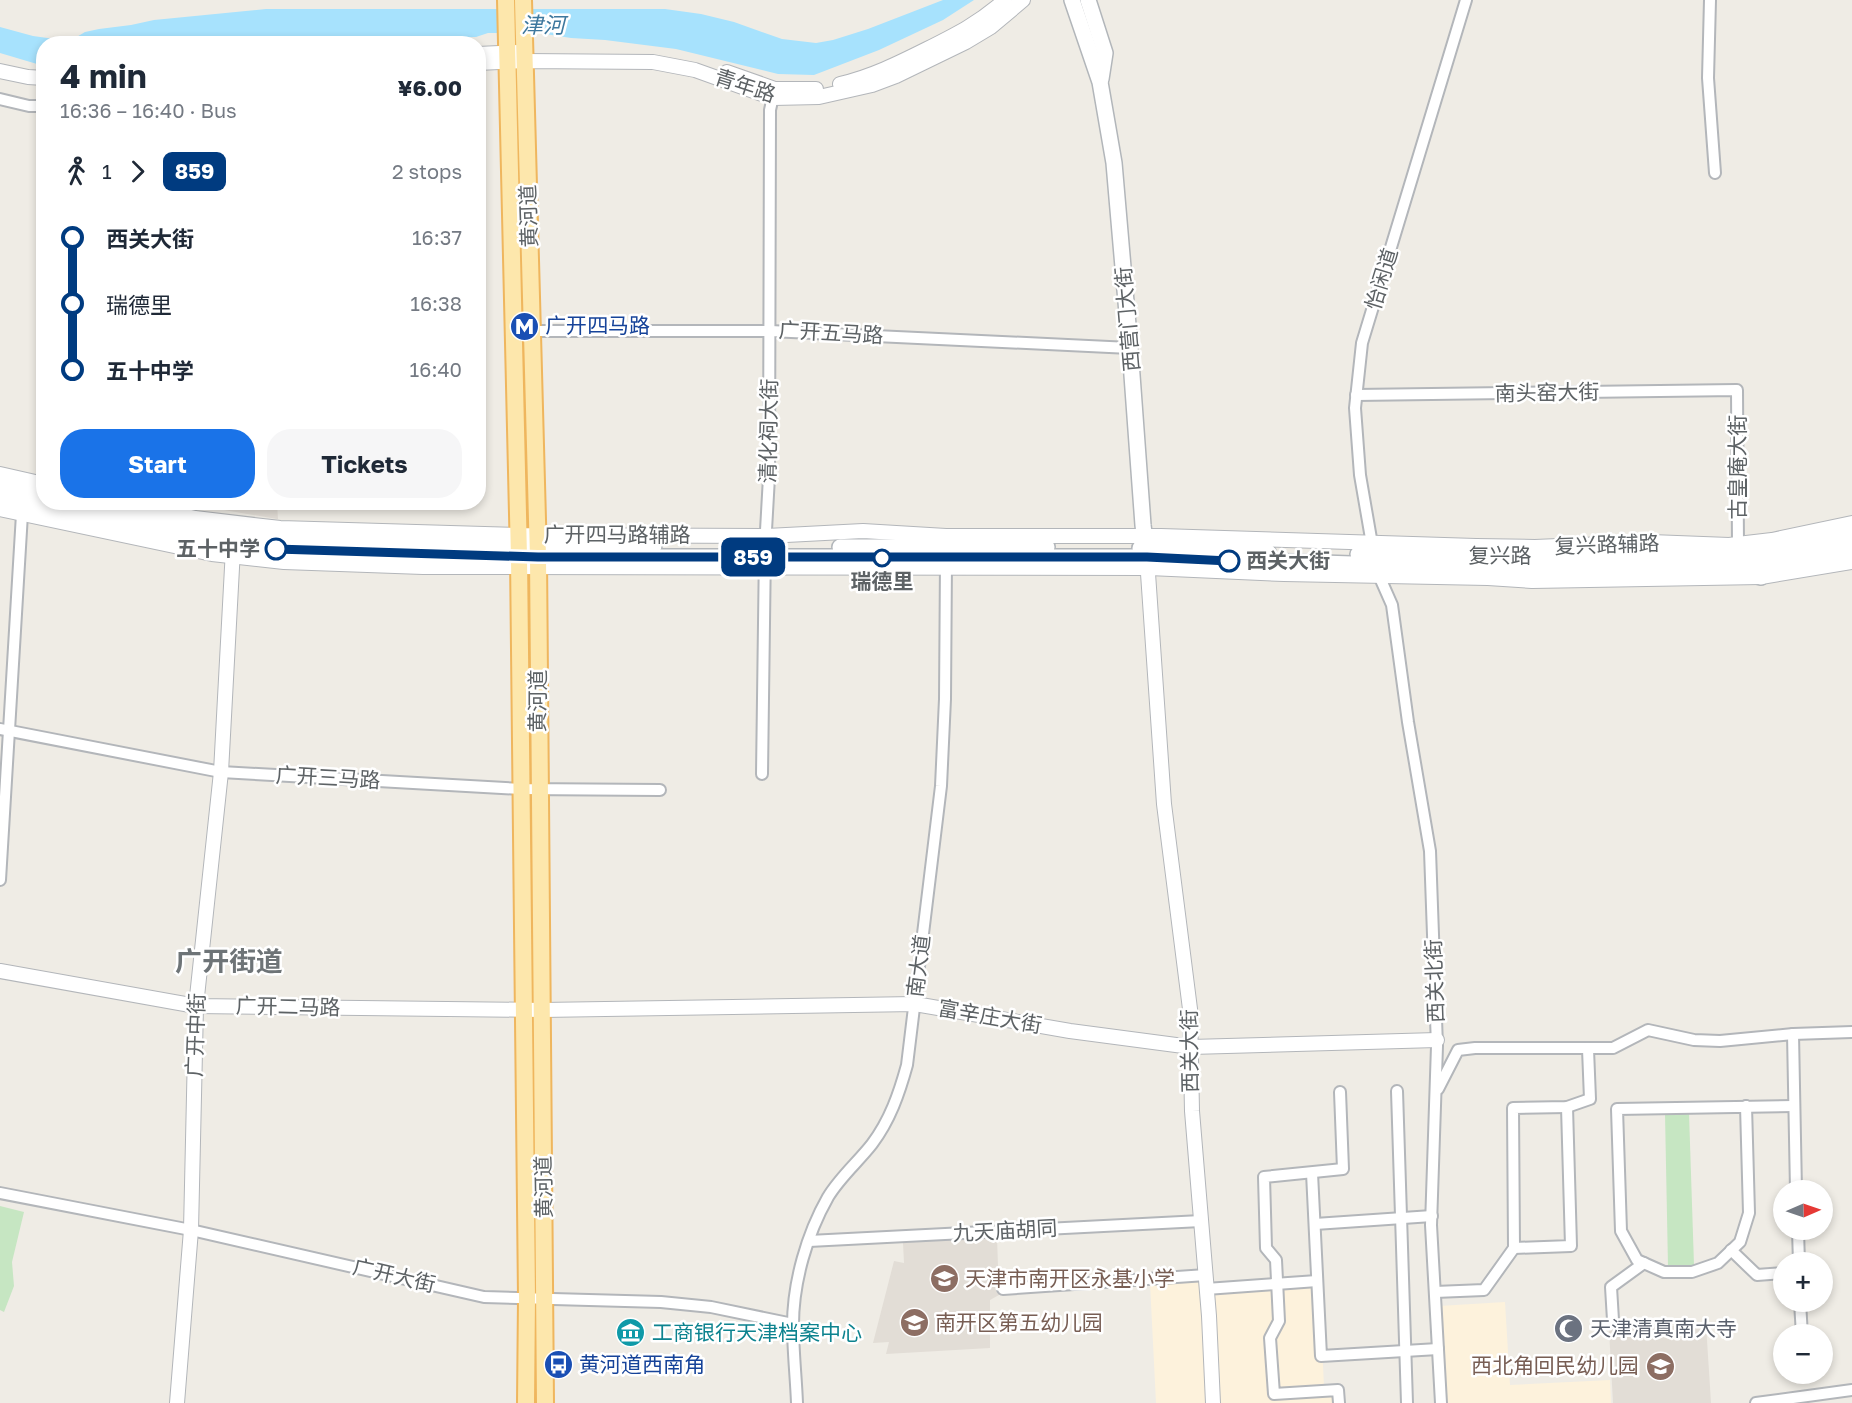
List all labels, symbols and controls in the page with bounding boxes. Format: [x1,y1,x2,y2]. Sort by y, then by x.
water label: 津河 [521,11,569,38]
text: 4 min [60,56,147,95]
street label: 青年路 [711,63,779,107]
text: ¥6.00 [398,74,462,101]
text: 16:36 – 16:40 · Bus [60,98,237,122]
icon: walk [60,155,93,188]
icon: forward [121,155,154,188]
text: 859 [175,158,214,184]
text: 1 [102,159,112,183]
text: 2 stops [392,159,462,183]
street label: 黄河道 [514,184,542,248]
text: 西关大街 [106,225,194,252]
text: 16:37 [412,225,462,249]
street label: 怡闲道 [1359,245,1403,313]
street label: 西营门大街 [1109,266,1145,373]
text: 瑞德里 [106,291,172,318]
text: 16:38 [410,291,462,315]
metro station icon: 广开四马路 [508,310,540,342]
place label: 广开四马路 [545,312,650,338]
street label: 广开五马路 [778,316,884,348]
text: 五十中学 [106,357,194,384]
text: 16:40 [410,357,462,381]
street label: 清化祠大街 [754,378,782,484]
street label: 南头窑大街 [1494,378,1600,406]
street label: 古皇庵大街 [1724,415,1750,520]
button: Start [60,429,255,498]
button: Tickets [267,429,462,498]
street label: 广开四马路辅路 [544,521,691,547]
street label: 复兴路辅路 [1554,529,1660,559]
place label: 五十中学 [176,535,260,561]
marker: 五十中学 [265,538,287,560]
line badge: 859 [718,538,788,576]
street label: 复兴路 [1469,542,1532,568]
text: 859 [733,544,773,570]
place label: 西关大街 [1246,547,1330,573]
marker: 瑞德里 [873,549,891,567]
marker: 西关大街 [1218,550,1240,572]
place label: 瑞德里 [851,568,914,594]
street label: 黄河道 [524,670,550,733]
street label: 广开三马路 [275,761,381,793]
street label: 南大道 [901,933,935,999]
street label: 西关北街 [1420,939,1448,1023]
district label: 广开街道 [175,945,283,977]
street label: 广开二马路 [235,992,341,1020]
street label: 广开中街 [181,993,209,1077]
street label: 富辛庄大街 [936,994,1044,1038]
street label: 西关大街 [1175,1009,1203,1093]
street label: 黄河道 [529,1155,557,1219]
north arrow [1773,1180,1833,1240]
map controls [1773,1180,1833,1384]
street label: 九天庙胡同 [952,1214,1058,1246]
button: + [1773,1252,1833,1312]
street label: 广开大街 [350,1253,438,1297]
school or university icon: 天津市南开区永基小学 [928,1263,960,1295]
place label: 天津市南开区永基小学 [965,1265,1175,1291]
school or university icon: 南开区第五幼儿园 [898,1307,930,1339]
place label: 南开区第五幼儿园 [935,1309,1103,1335]
mosque icon: 天津清真南大寺 [1553,1313,1585,1345]
place label: 天津清真南大寺 [1590,1315,1737,1341]
museum icon: 工商银行天津档案中心 [615,1317,647,1349]
place label: 工商银行天津档案中心 [652,1319,862,1345]
button: − [1773,1324,1833,1384]
bus stop icon: 黄河道西南角 [542,1349,574,1381]
school or university icon: 西北角回民幼儿园 [1644,1350,1676,1382]
place label: 黄河道西南角 [579,1351,705,1377]
place label: 西北角回民幼儿园 [1471,1352,1639,1378]

